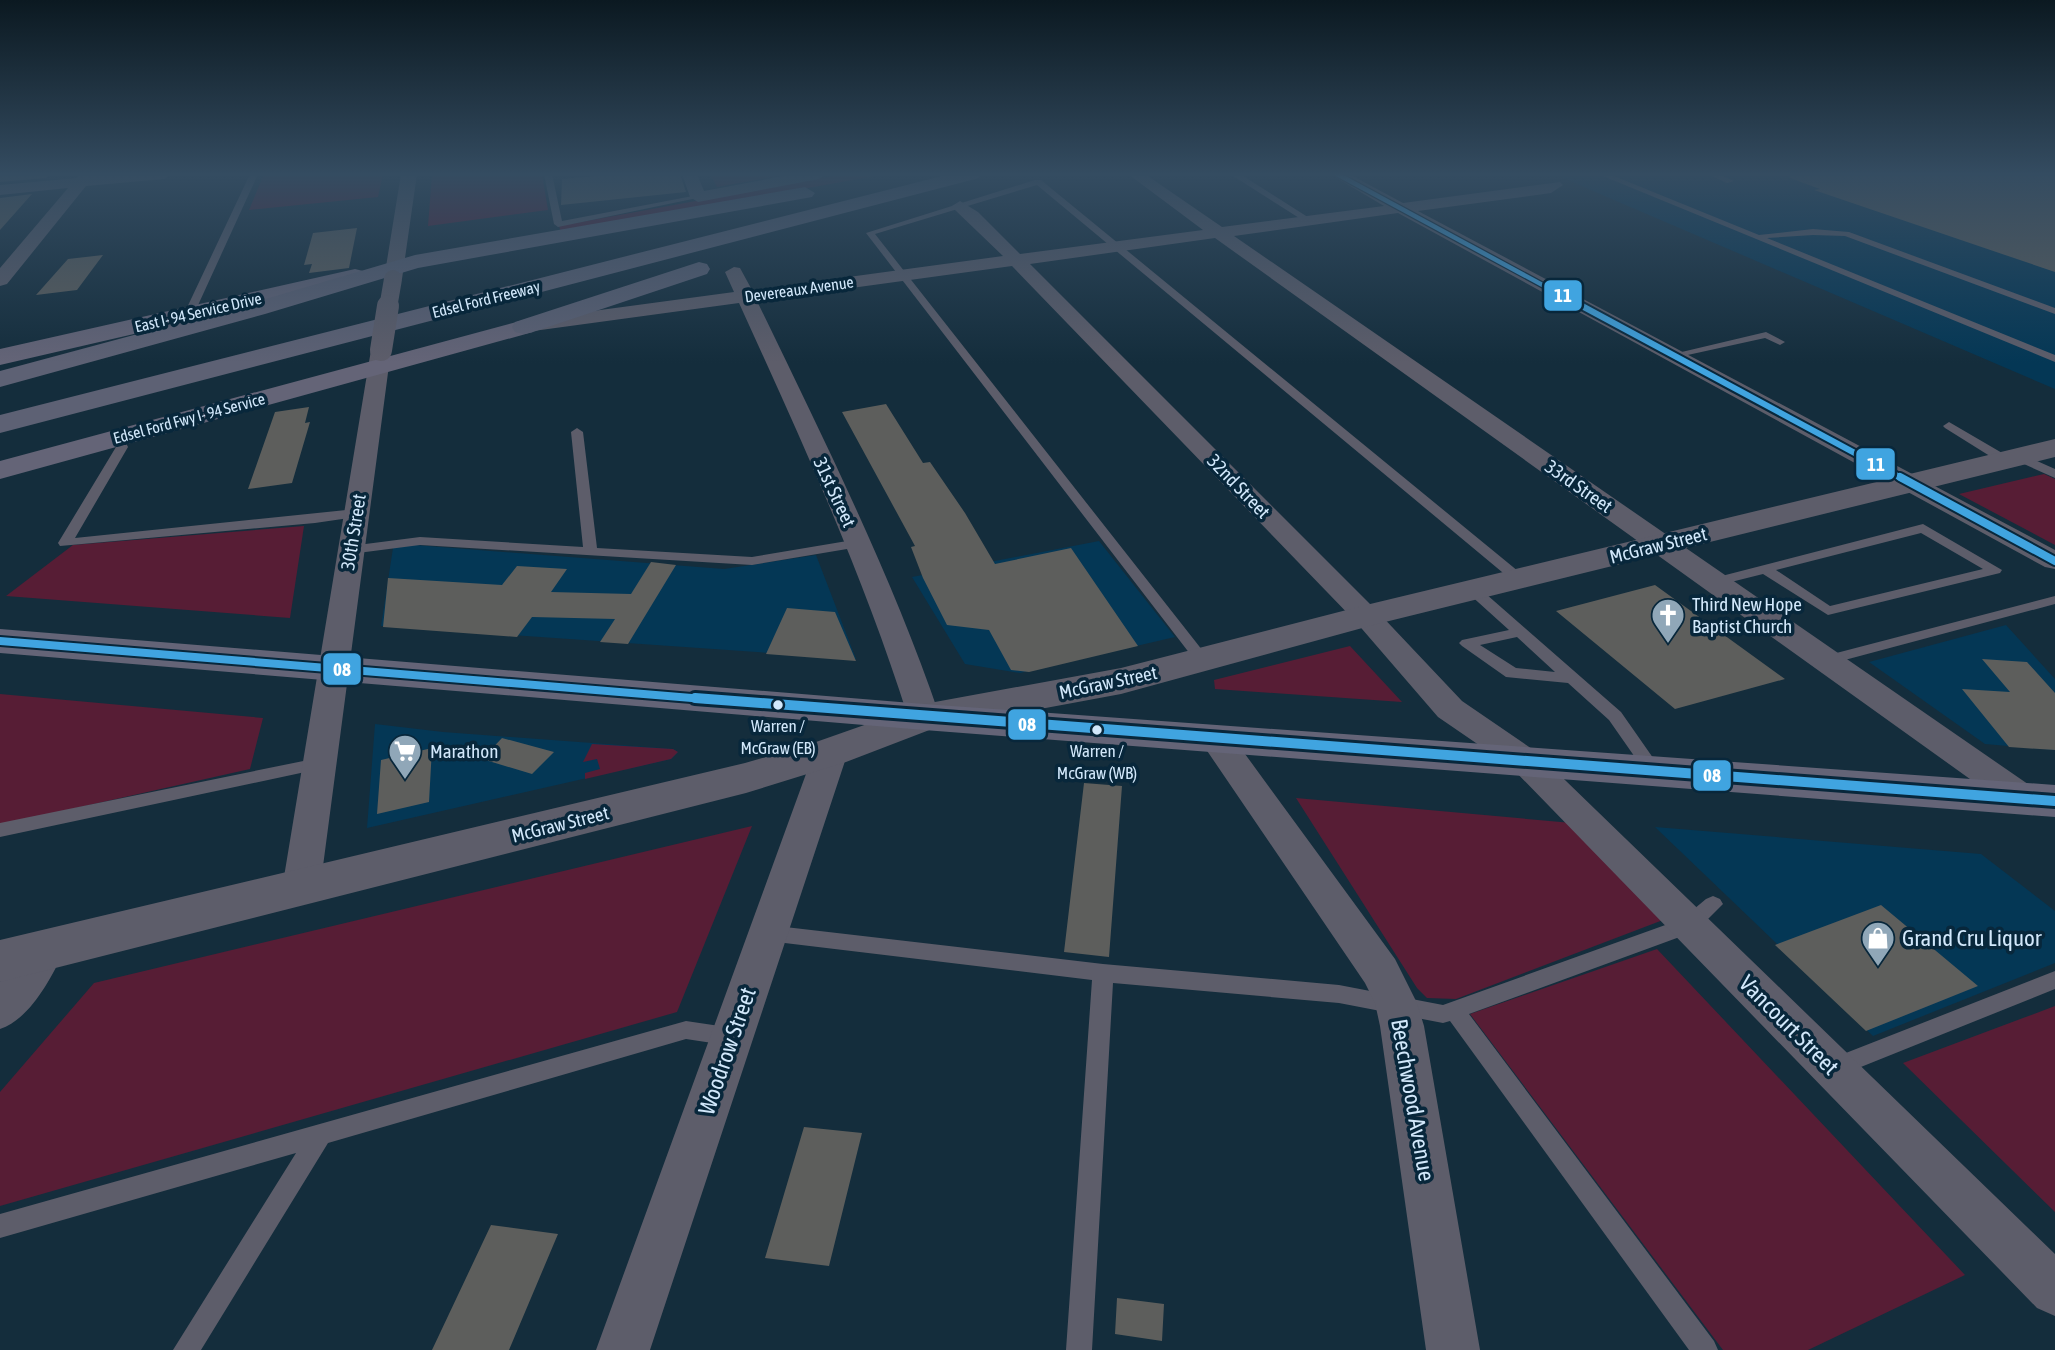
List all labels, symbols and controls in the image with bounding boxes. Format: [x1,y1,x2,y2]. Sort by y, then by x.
street label: Devereaux Avenue [743,272,855,306]
street label: Edsel Ford Freeway [430,277,542,322]
line badge: 11 [1543,279,1583,312]
text: 11 [1554,284,1572,306]
street label: East I- 94 Service Drive [133,289,263,335]
street label: Edsel Ford Fwy I- 94 Service [111,389,267,448]
line badge: 11 [1855,447,1896,481]
street label: 32nd Street [1203,449,1275,523]
text: 11 [1867,453,1885,475]
street label: 31st Street [809,454,861,530]
street label: 33rd Street [1541,455,1617,517]
street label: 30th Street [336,492,370,572]
street label: McGraw Street [1607,522,1709,568]
place label: Third New Hope Baptist Church [1692,593,1802,637]
church icon: Third New Hope Baptist Church [1649,596,1687,645]
line badge: 08 [322,652,362,686]
text: 08 [333,658,351,680]
street label: McGraw Street [1057,661,1159,703]
marker: Warren / McGraw (EB) [771,698,785,712]
line badge: 08 [1007,708,1047,741]
text: 08 [1018,713,1036,735]
place label: Warren / McGraw (EB) [740,716,816,758]
marker: Warren / McGraw (WB) [1090,723,1104,737]
supermarket icon: Marathon [386,732,424,781]
place label: Marathon [430,740,498,762]
place label: Warren / McGraw (WB) [1057,741,1137,783]
line badge: 08 [1692,759,1732,792]
text: 08 [1703,764,1721,786]
street label: McGraw Street [509,801,611,847]
shop icon: Grand Cru Liquor [1859,919,1897,968]
place label: Grand Cru Liquor [1902,925,2043,951]
street label: Vancourt Street [1734,970,1844,1080]
street label: Woodrow Street [693,984,761,1118]
street label: Beechwood Avenue [1386,1017,1440,1183]

